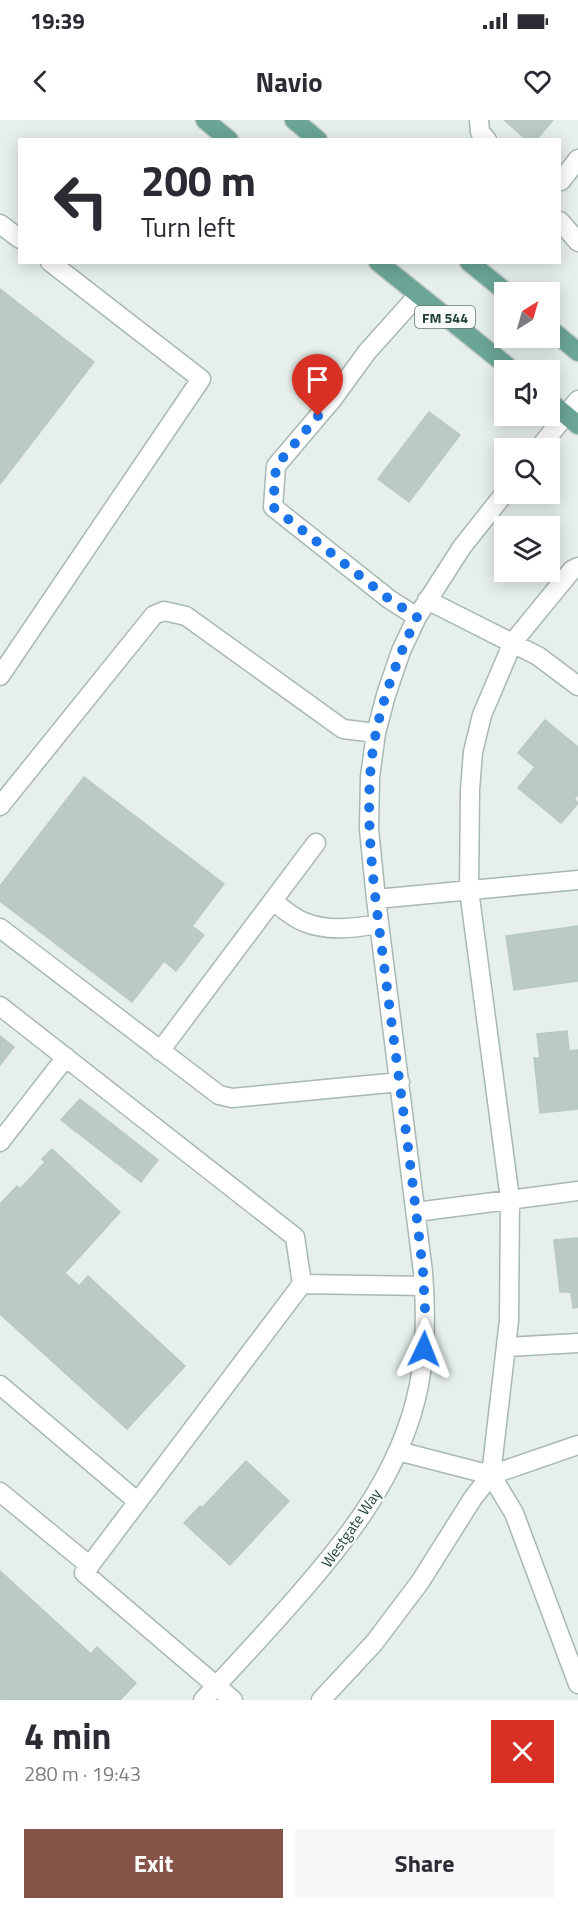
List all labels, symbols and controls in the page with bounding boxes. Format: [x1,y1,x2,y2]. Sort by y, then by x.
text: 19:39 [30,4,85,38]
text: Navio [255,61,323,102]
icon: back [24,65,57,98]
icon: heart [521,65,554,98]
text: 200 m [141,148,256,212]
icon: left [42,162,120,240]
text: Turn left [141,206,235,247]
north arrow [494,282,560,348]
map controls [494,282,560,582]
road number: FM 544 [415,306,475,328]
pin [292,354,343,416]
button: sound [494,360,560,426]
icon: arrive [301,363,334,396]
button: search [494,438,560,504]
button: layers [494,516,560,582]
position arrow [392,1317,456,1381]
street label: Westgate Way [315,1484,387,1572]
text: 4 min [24,1708,111,1763]
button: close [491,1720,554,1783]
text: 280 m · 19:43 [24,1758,141,1789]
button: Exit [24,1829,283,1898]
button: Share [295,1829,554,1898]

